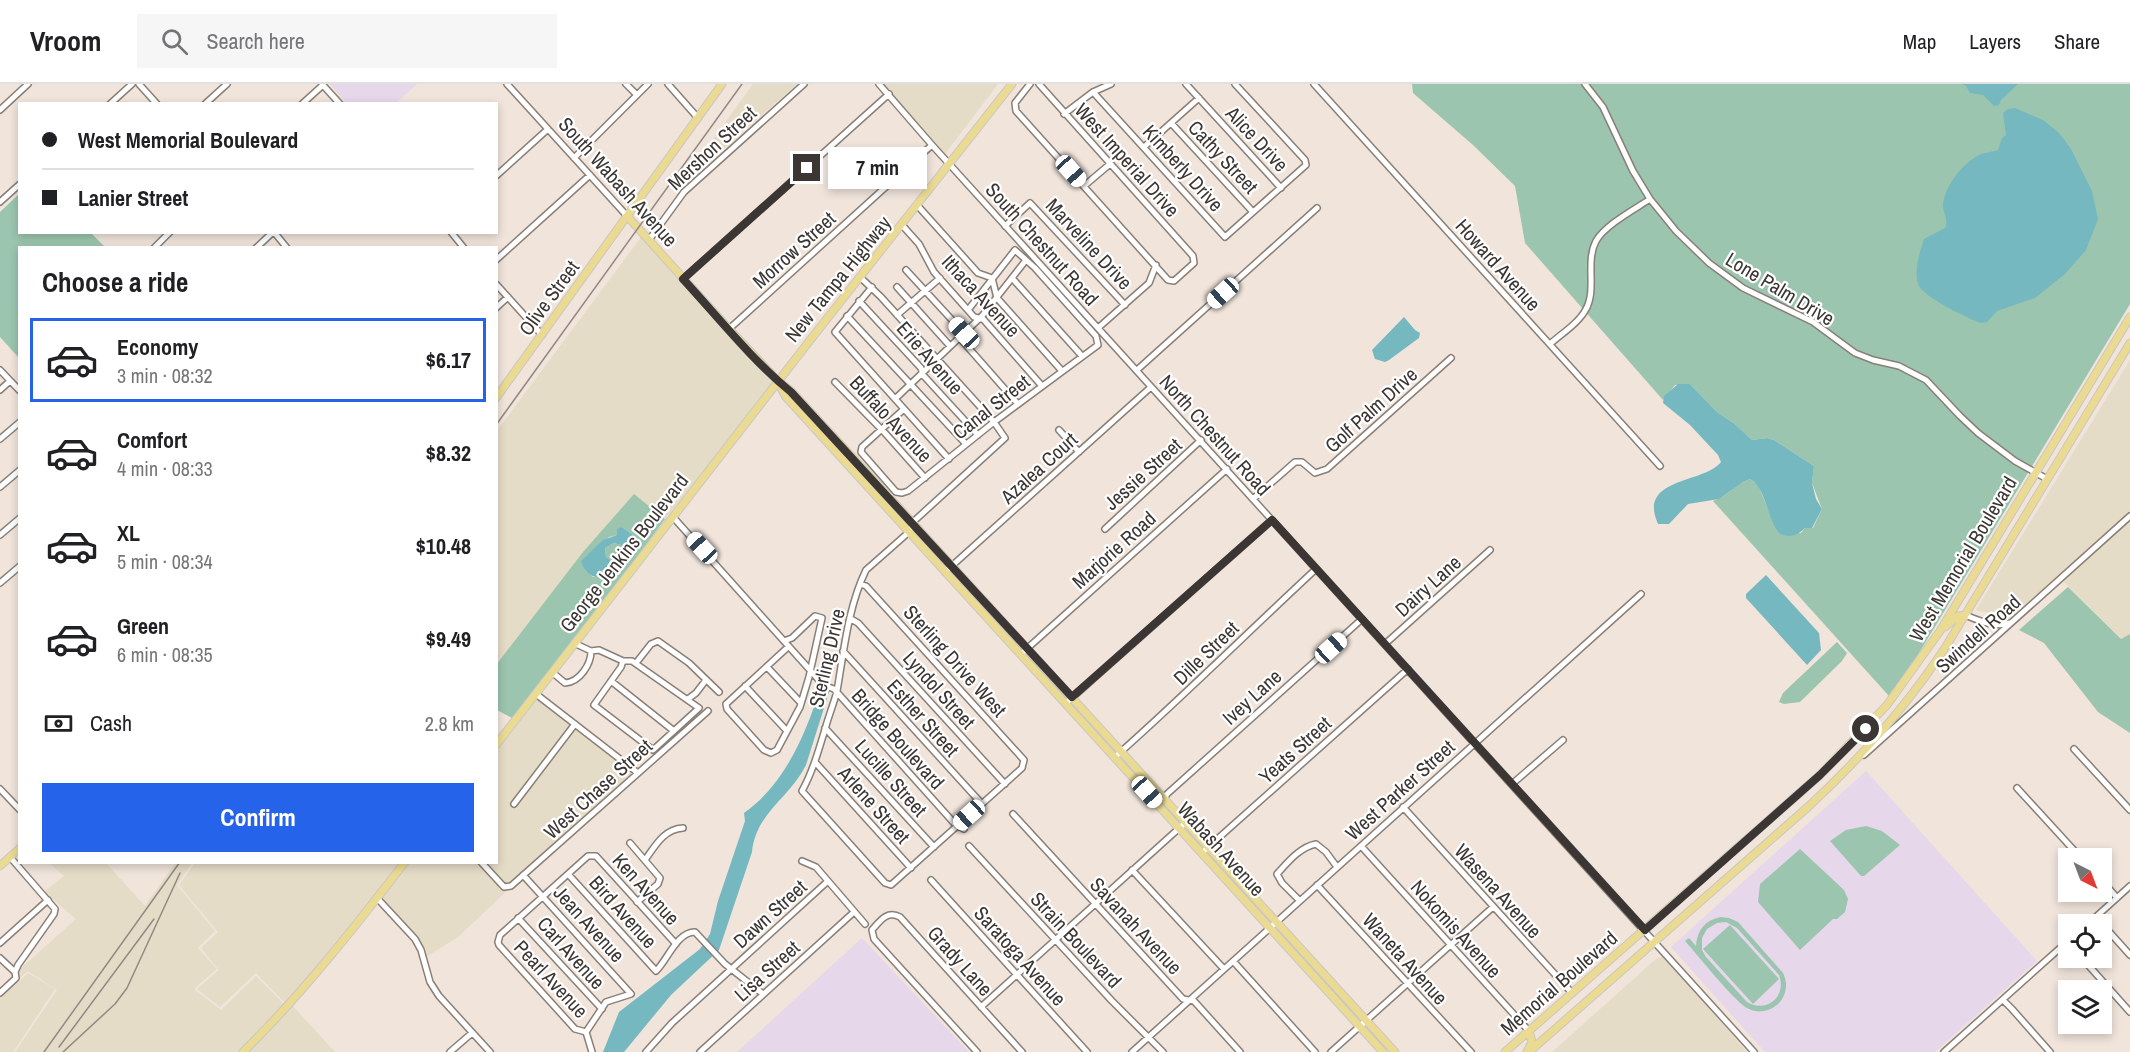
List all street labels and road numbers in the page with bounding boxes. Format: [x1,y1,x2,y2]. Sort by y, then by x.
street label: West Imperial Drive [1069,97,1186,222]
street label: Mershon Street [661,99,762,196]
street label: Alice Drive [1219,99,1295,177]
street label: South Wabash Avenue [553,111,684,252]
street label: Cathy Street [1182,114,1265,200]
street label: Kimberly Drive [1137,118,1230,217]
street label: South Chestnut Road [980,176,1105,311]
street label: Marveline Drive [1040,192,1139,295]
street label: Morrow Street [746,205,841,294]
street label: New Tampa Highway [778,209,897,347]
street label: Howard Avenue [1450,213,1547,317]
street label: Lone Palm Drive [1721,246,1840,332]
street label: Ithaca Avenue [936,249,1027,343]
street label: Olive Street [512,254,585,341]
street label: Erie Avenue [891,315,970,400]
street label: Golf Palm Drive [1319,361,1423,458]
street label: Canal Street [946,368,1035,445]
street label: North Chestnut Road [1154,368,1277,501]
street label: Buffalo Avenue [844,369,939,468]
street label: Azalea Court [994,426,1083,510]
street label: Jessie Street [1098,431,1188,516]
street label: George Jenkins Boulevard [553,468,694,638]
street label: West Memorial Boulevard [1902,471,2023,646]
street label: Marjorie Road [1066,505,1161,594]
street label: Dairy Lane [1389,549,1467,623]
street label: Swindell Road [1929,588,2026,679]
street label: Sterling Drive West [898,599,1013,723]
street label: Sterling Drive [802,606,851,710]
street label: Dille Street [1167,614,1245,691]
street label: Lyndol Street [897,645,982,735]
street label: Ivey Lane [1216,663,1287,730]
street label: Esther Street [881,673,966,763]
street label: Bridge Boulevard [846,683,951,795]
street label: Yeats Street [1253,710,1337,789]
street label: West Chase Street [538,732,658,845]
street label: Lucille Street [849,733,934,823]
street label: West Parker Street [1339,733,1460,846]
street label: Arlene Street [832,759,917,850]
street label: Wabash Avenue [1172,796,1271,902]
street label: Wasena Avenue [1449,838,1548,944]
street label: Ken Avenue [607,847,686,930]
street label: Bird Avenue [584,870,663,954]
street label: Savanah Avenue [1084,871,1188,980]
street label: Dawn Street [727,873,813,954]
street label: Nokomis Avenue [1405,874,1508,984]
street label: Jean Avenue [548,879,631,968]
street label: Strain Boulevard [1025,886,1128,994]
street label: Saratoga Avenue [968,900,1072,1011]
street label: Waneta Avenue [1357,907,1454,1010]
street label: Carl Avenue [532,911,611,995]
street label: Grady Lane [922,920,999,1002]
street label: Memorial Boulevard [1494,924,1623,1041]
street label: Pearl Avenue [508,934,594,1023]
street label: Lisa Street [728,934,805,1007]

